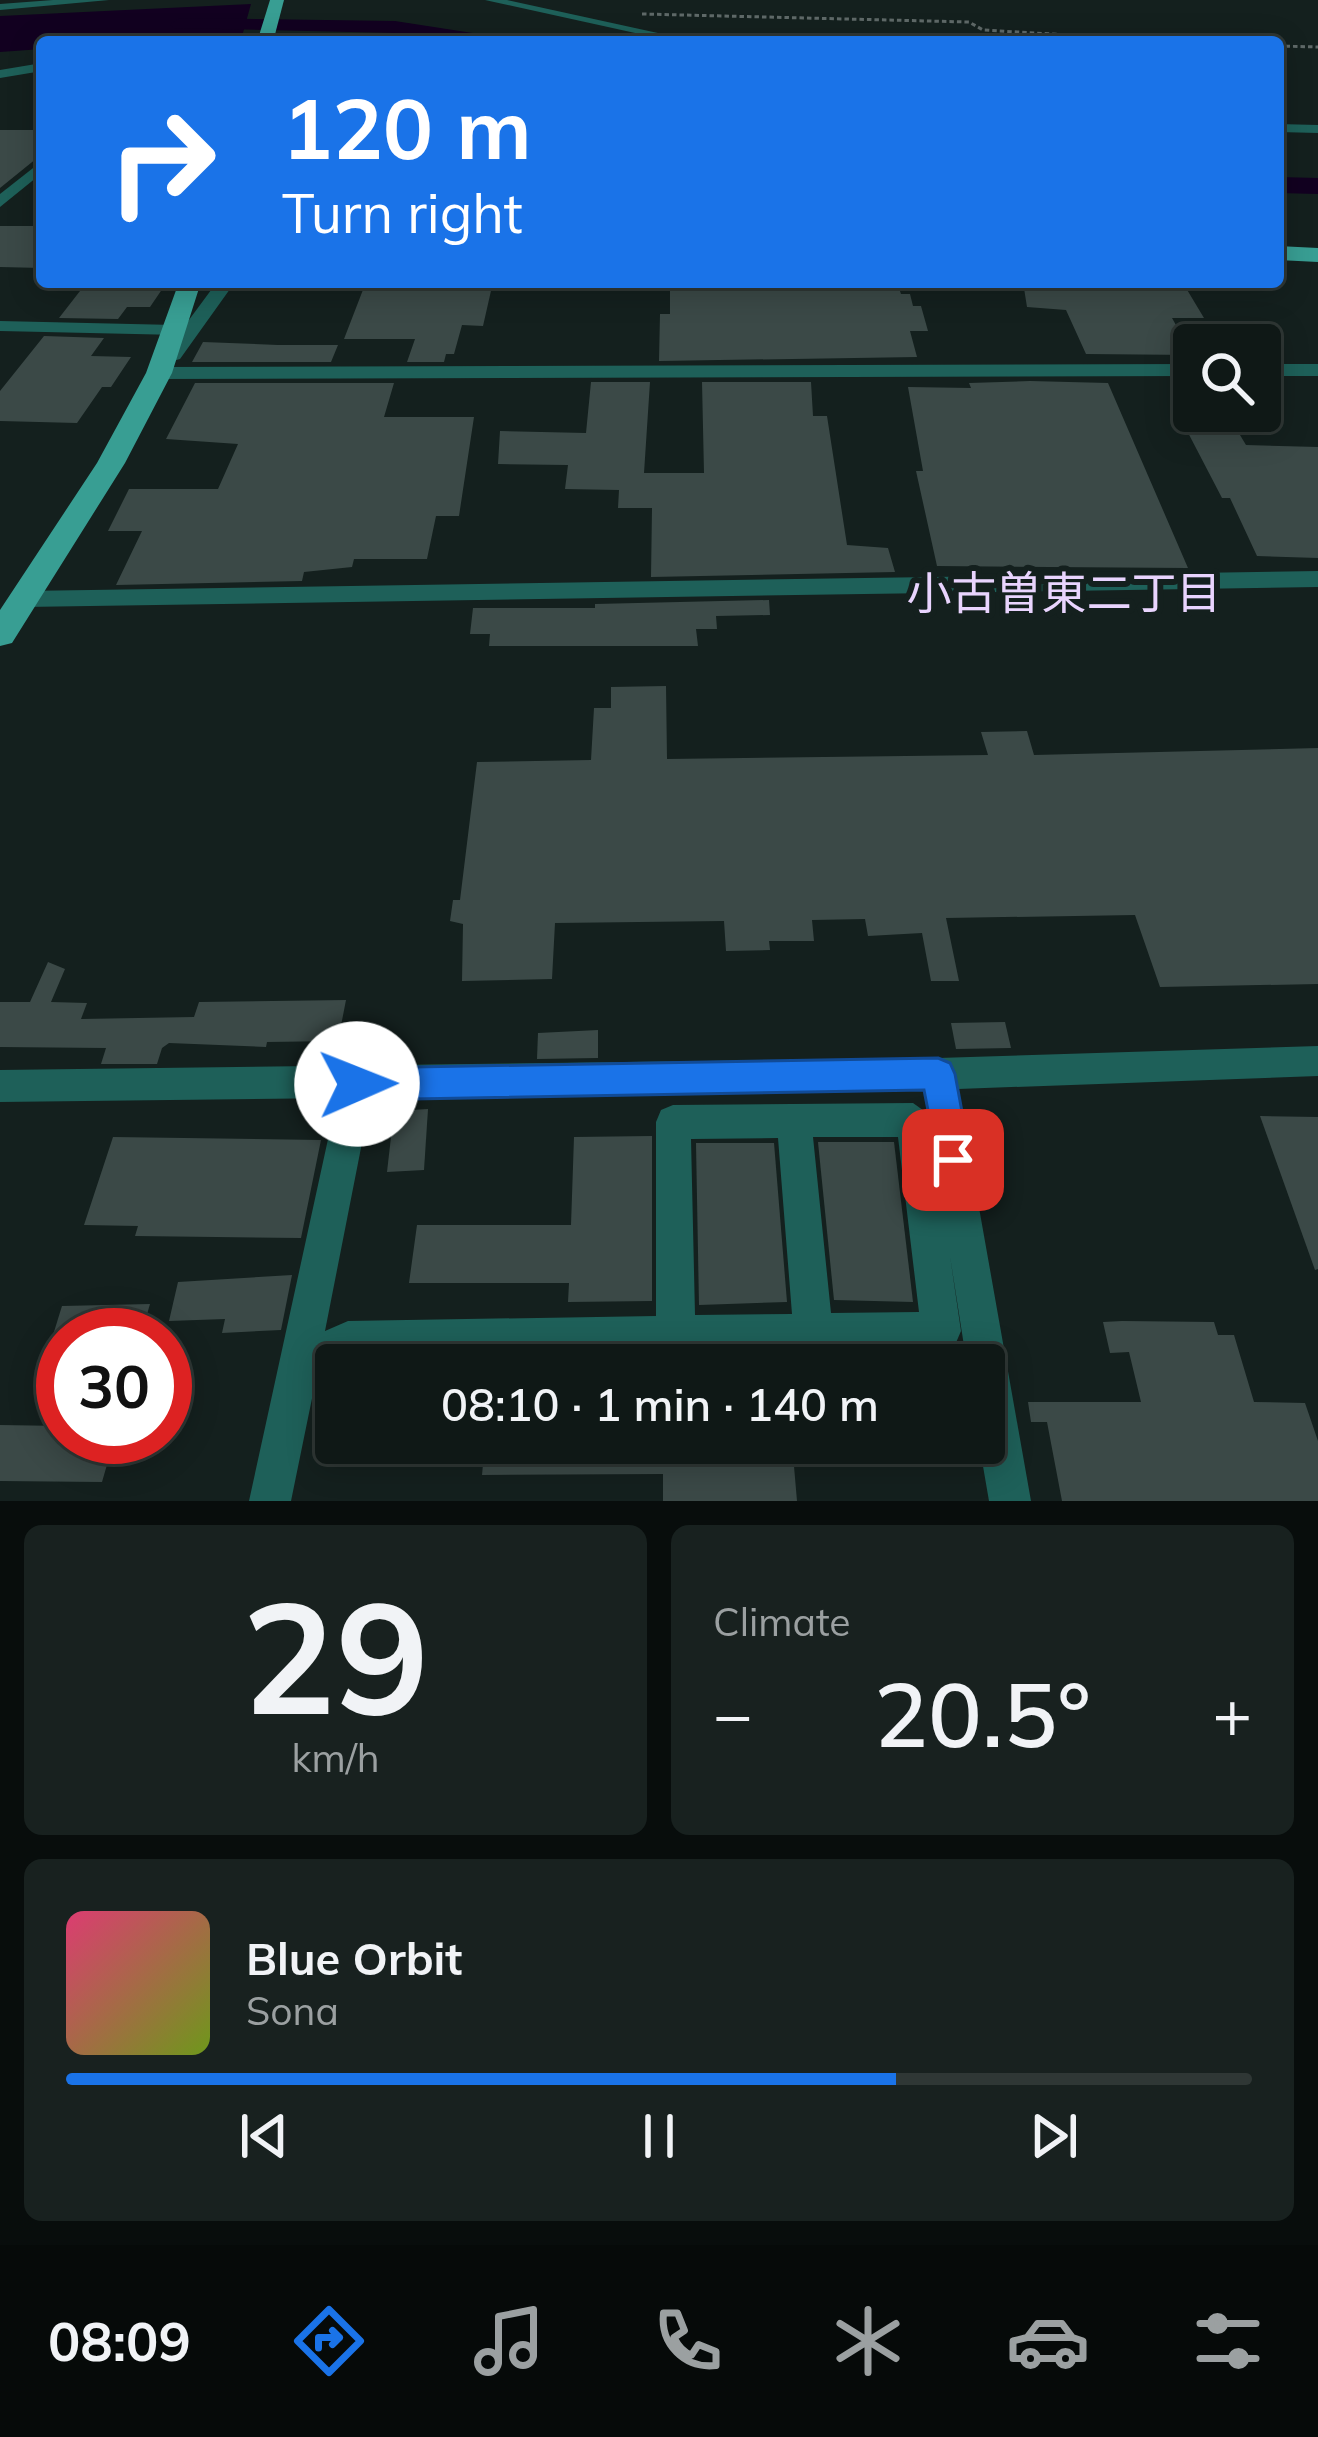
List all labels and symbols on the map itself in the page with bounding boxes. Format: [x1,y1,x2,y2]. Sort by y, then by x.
district label: 小古曽東二丁目 [906,564,1222,620]
position arrow [294,1021,420,1147]
pin [902,1109,1004,1211]
speed limit sign: 30 [36,1308,192,1464]

